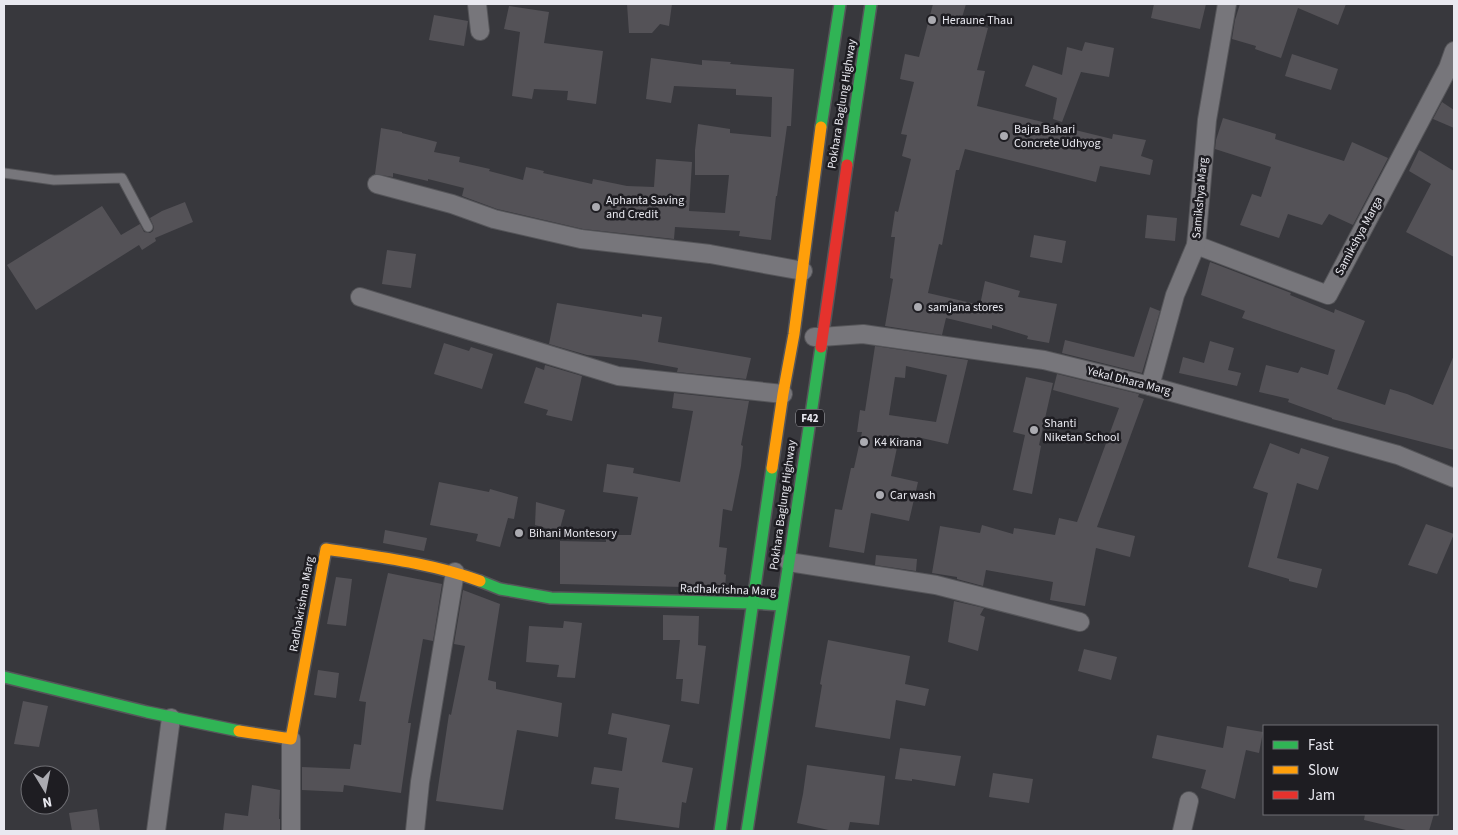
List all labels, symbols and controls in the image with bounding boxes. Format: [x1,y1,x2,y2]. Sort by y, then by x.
place label: Heraune Thau [942,12,1013,29]
marker: Heraune Thau [926,14,938,26]
street label: Pokhara Baglung Highway [823,38,861,170]
place label: Bajra Bahari Concrete Udhyog [1014,121,1101,152]
marker: Bajra Bahari Concrete Udhyog [998,130,1010,142]
street label: Samikshya Marg [1188,157,1212,239]
place label: Aphanta Saving and Credit [606,192,684,223]
street label: Samikshya Marga [1331,193,1387,279]
marker: Aphanta Saving and Credit [590,201,602,213]
place label: samjana stores [928,299,1003,316]
marker: samjana stores [912,301,924,313]
street label: Yekal Dhara Marg [1084,362,1173,400]
road number: F42 [796,409,824,426]
place label: Shanti Niketan School [1044,415,1120,446]
marker: Shanti Niketan School [1028,424,1040,436]
place label: K4 Kirana [874,434,922,451]
marker: K4 Kirana [858,436,870,448]
street label: Pokhara Baglung Highway [765,439,801,571]
place label: Car wash [890,487,936,504]
marker: Car wash [874,489,886,501]
place label: Bihani Montesory [529,525,617,542]
marker: Bihani Montesory [513,527,525,539]
street label: Radhakrishna Marg [285,555,319,653]
street label: Radhakrishna Marg [679,580,777,600]
legend [1263,725,1438,815]
text: Fast [1308,735,1334,756]
text: Slow [1308,760,1339,781]
north arrow [20,765,70,815]
text: Jam [1308,785,1335,806]
text: N [41,791,53,812]

